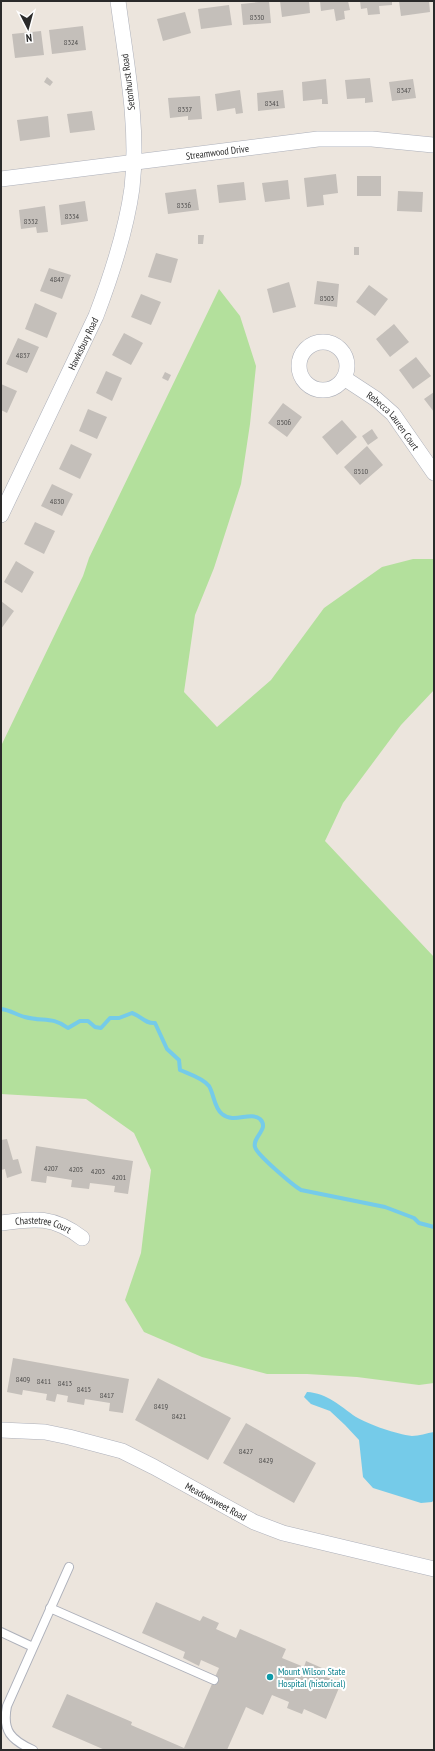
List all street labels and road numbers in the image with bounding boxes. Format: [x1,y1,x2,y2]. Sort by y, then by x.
street label: Setonhurst Road [118,53,138,111]
street label: Streamwood Drive [185,141,250,162]
street label: Hawksbury Road [65,315,101,372]
street label: Rebecca Lauren Court [364,388,423,453]
street label: Chastetree Court [14,1213,74,1236]
street label: Meadowsweet Road [183,1479,249,1523]

